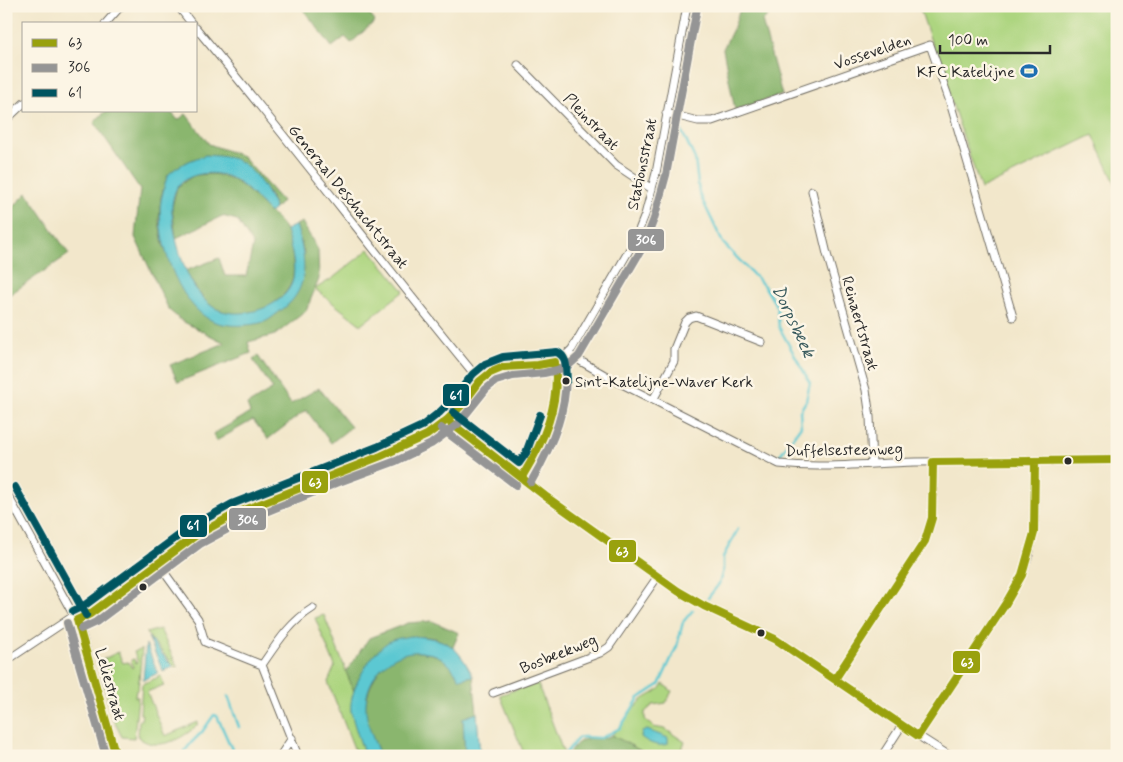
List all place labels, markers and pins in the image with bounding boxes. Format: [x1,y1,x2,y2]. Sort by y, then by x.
sports icon: KFC Katelijne [1019,61,1039,81]
place label: KFC Katelijne [917,62,1015,83]
place label: Sint-Katelijne-Waver Kerk [575,373,753,393]
marker: Sint-Katelijne-Waver Kerk [561,376,571,386]
unlabelled marker [1063,456,1073,466]
unlabelled marker [138,582,148,592]
unlabelled marker [756,628,766,638]

